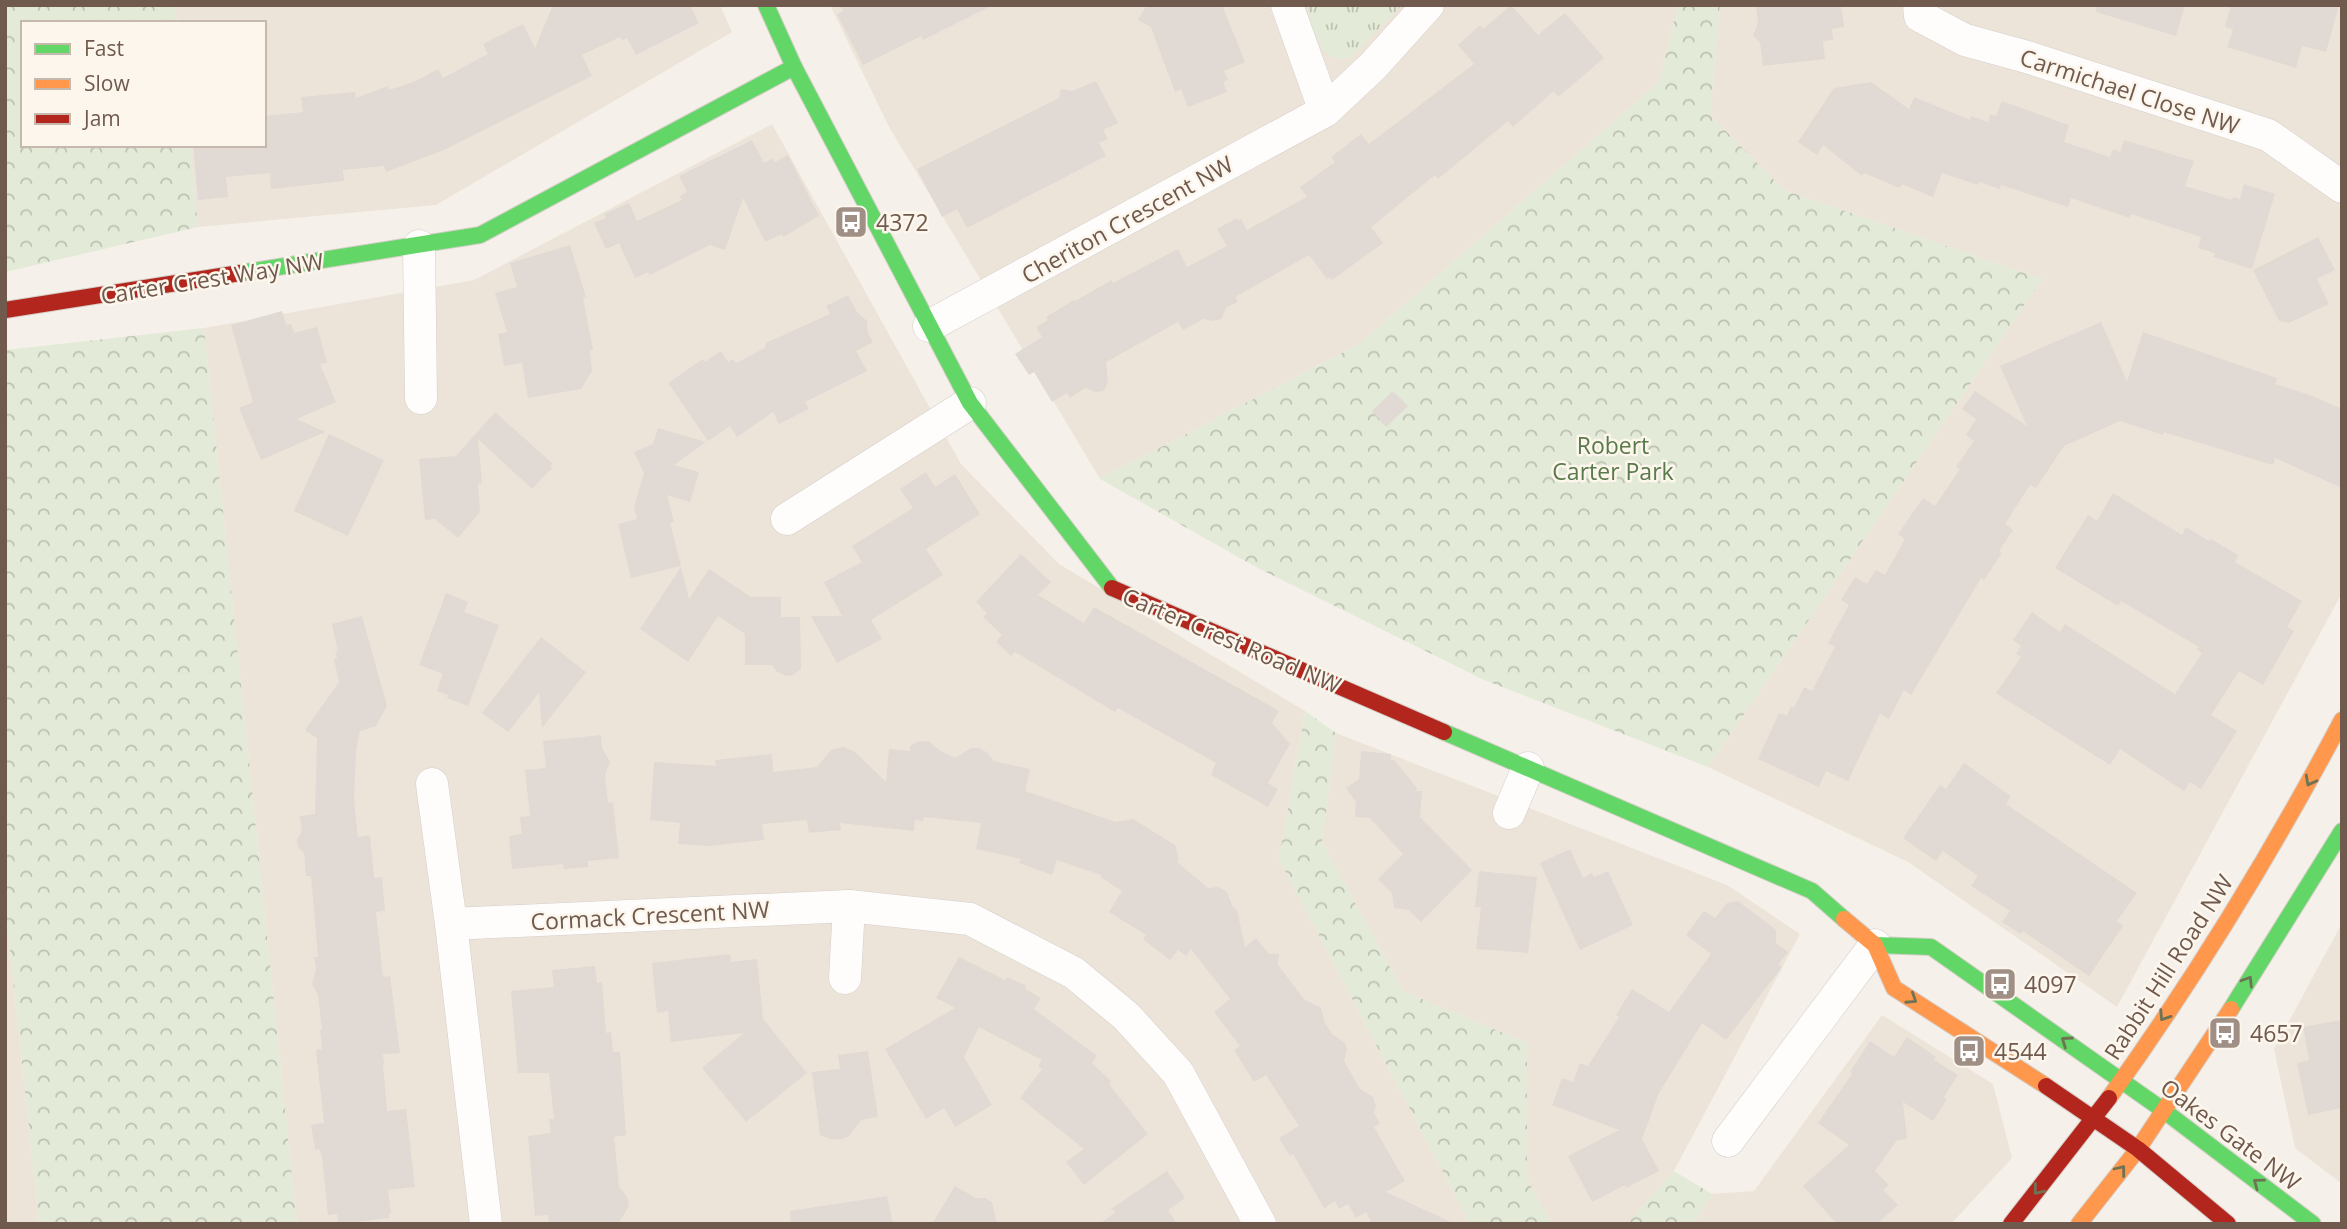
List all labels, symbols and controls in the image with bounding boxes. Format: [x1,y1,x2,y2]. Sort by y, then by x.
legend [21,21,266,147]
text: Fast [84,34,124,62]
street label: Carmichael Close NW [2016,40,2244,142]
text: Slow [84,69,130,97]
text: Jam [82,104,121,132]
street label: Cheriton Crescent NW [1015,147,1239,291]
bus stop icon: 4372 [832,203,870,241]
place label: 4372 [876,206,929,238]
street label: Carter Crest Way NW [98,245,326,311]
park label: Robert Carter Park [1552,429,1674,487]
street label: Carter Crest Road NW [1118,579,1346,701]
one-way arrow [2304,773,2318,786]
street label: Rabbit Hill Road NW [2096,868,2240,1066]
street label: Cormack Crescent NW [530,893,770,937]
bus stop icon: 4097 [1981,965,2019,1003]
place label: 4097 [2024,968,2077,1000]
one-way arrow [2240,976,2253,989]
one-way arrow [1904,991,1917,1004]
one-way arrow [2160,1008,2173,1021]
bus stop icon: 4657 [2206,1014,2244,1052]
place label: 4657 [2250,1017,2303,1049]
bus stop icon: 4544 [1950,1032,1988,1070]
place label: 4544 [1994,1035,2047,1067]
one-way arrow [2061,1037,2074,1049]
street label: Oakes Gate NW [2154,1071,2308,1197]
one-way arrow [2113,1165,2126,1178]
one-way arrow [2253,1178,2266,1191]
one-way arrow [2033,1183,2046,1195]

